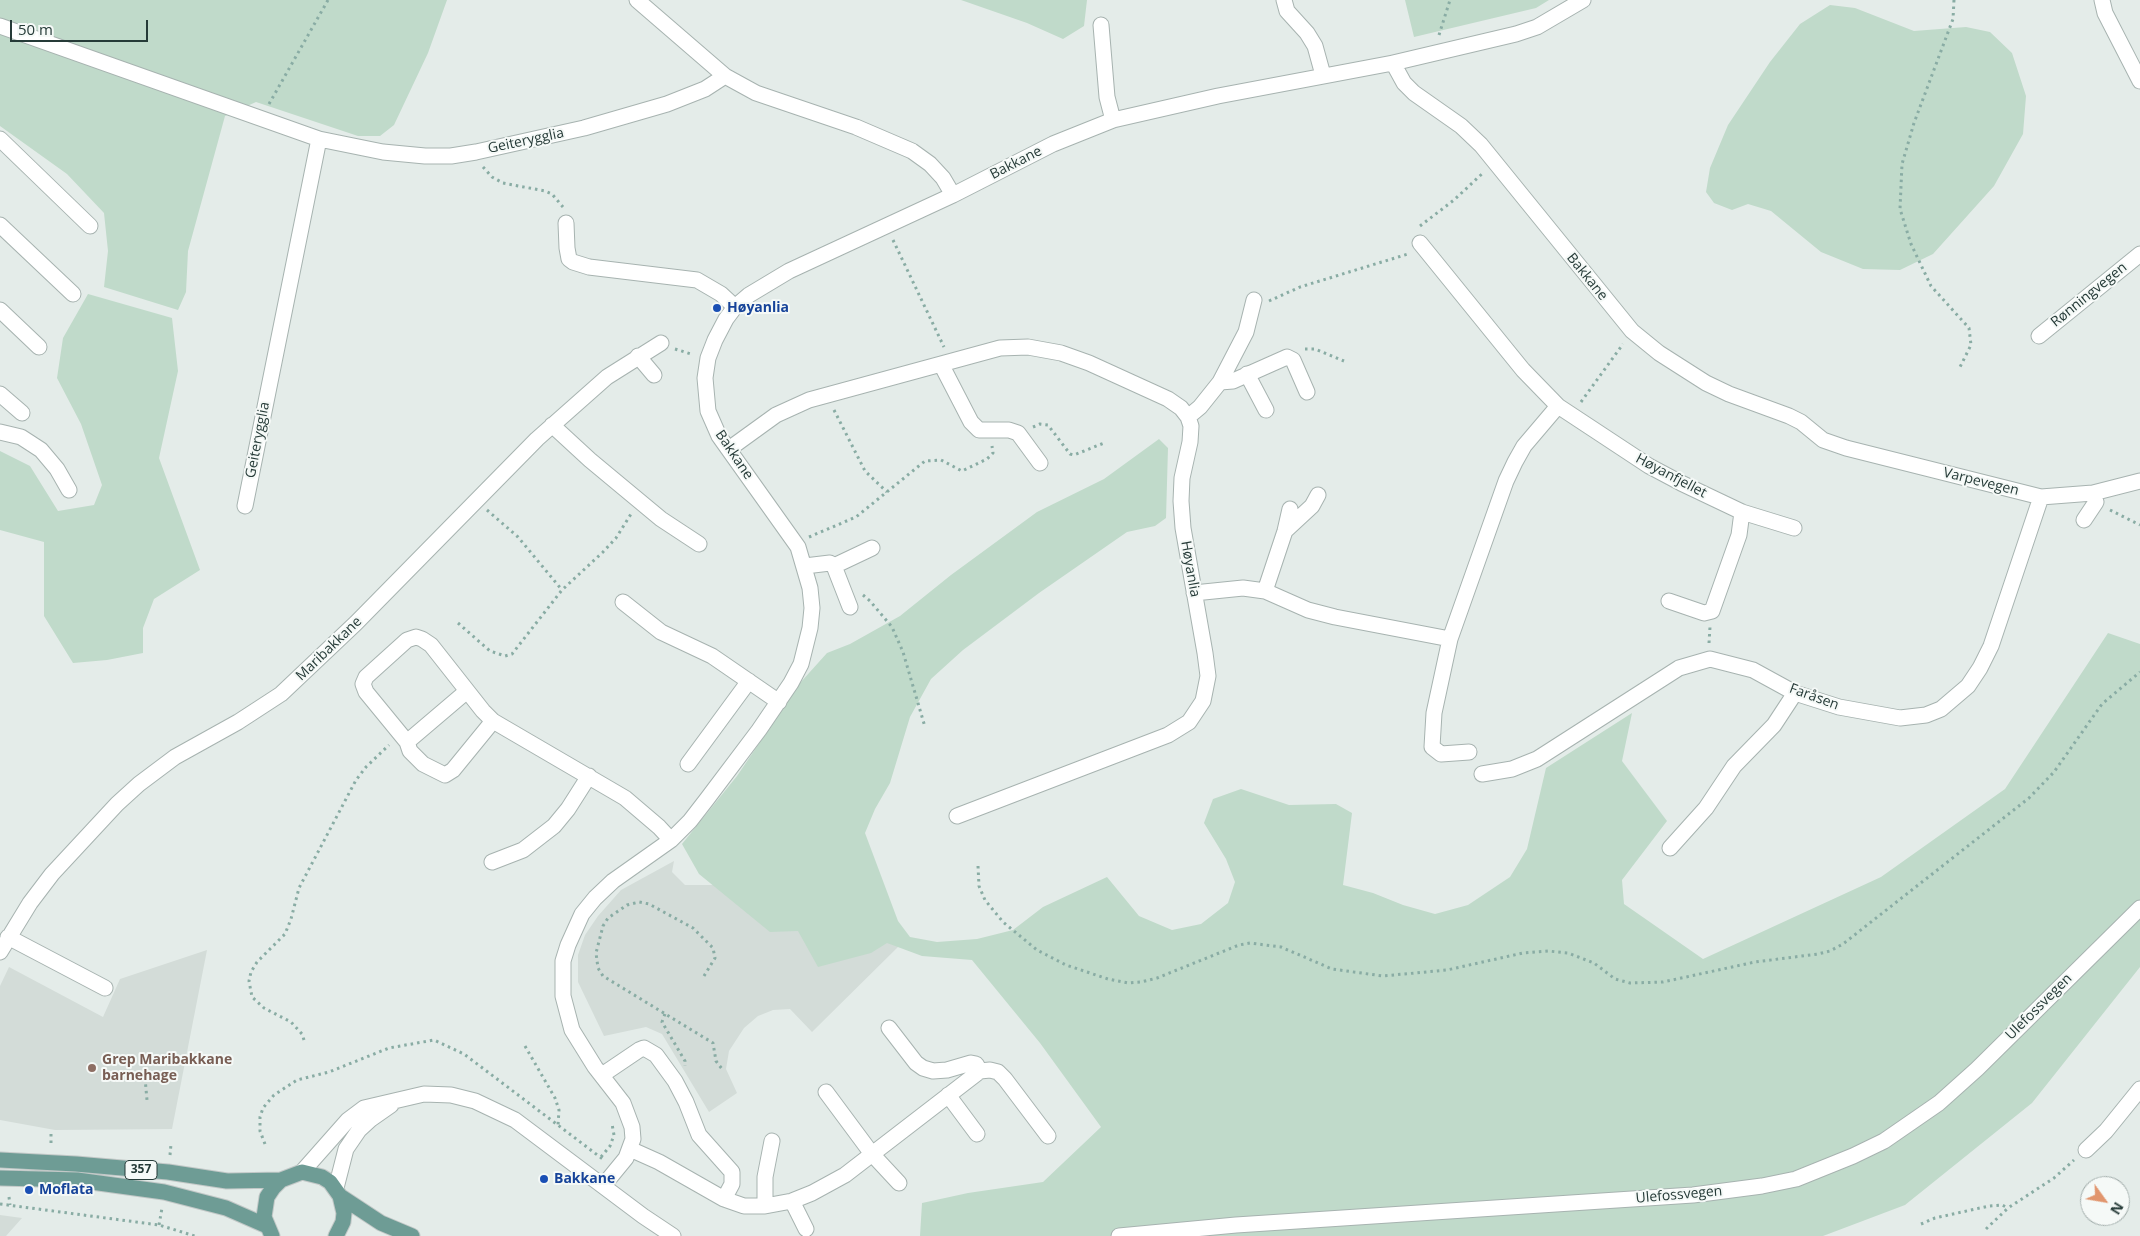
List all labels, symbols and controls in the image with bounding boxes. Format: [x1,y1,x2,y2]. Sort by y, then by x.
scale bar [12,10,150,42]
text: 50 m [18,19,53,39]
street label: Geiterygglia [486,125,566,157]
street label: Bakkane [987,143,1045,183]
street label: Bakkane [1563,250,1611,304]
street label: Rønningvegen [2048,259,2130,331]
place label: Høyanlia [727,300,789,316]
marker: Høyanlia [711,302,723,314]
street label: Geiterygglia [242,401,274,479]
street label: Bakkane [711,427,757,483]
street label: Høyanfjellet [1633,450,1709,502]
street label: Varpevegen [1942,465,2020,499]
street label: Høyanlia [1177,539,1203,599]
street label: Maribakkane [293,613,365,685]
street label: Faråsen [1787,680,1841,714]
street label: Ulefossvegen [2002,970,2076,1044]
place label: Grep Maribakkane barnehage [102,1052,232,1084]
marker: Grep Maribakkane barnehage [86,1062,98,1074]
road number: 357 [125,1160,157,1180]
place label: Bakkane [554,1171,615,1187]
marker: Bakkane [538,1173,550,1185]
north arrow [2080,1176,2130,1226]
place label: Moflata [39,1182,94,1198]
street label: Ulefossvegen [1635,1183,1723,1207]
marker: Moflata [23,1184,35,1196]
text: N [2106,1199,2128,1219]

